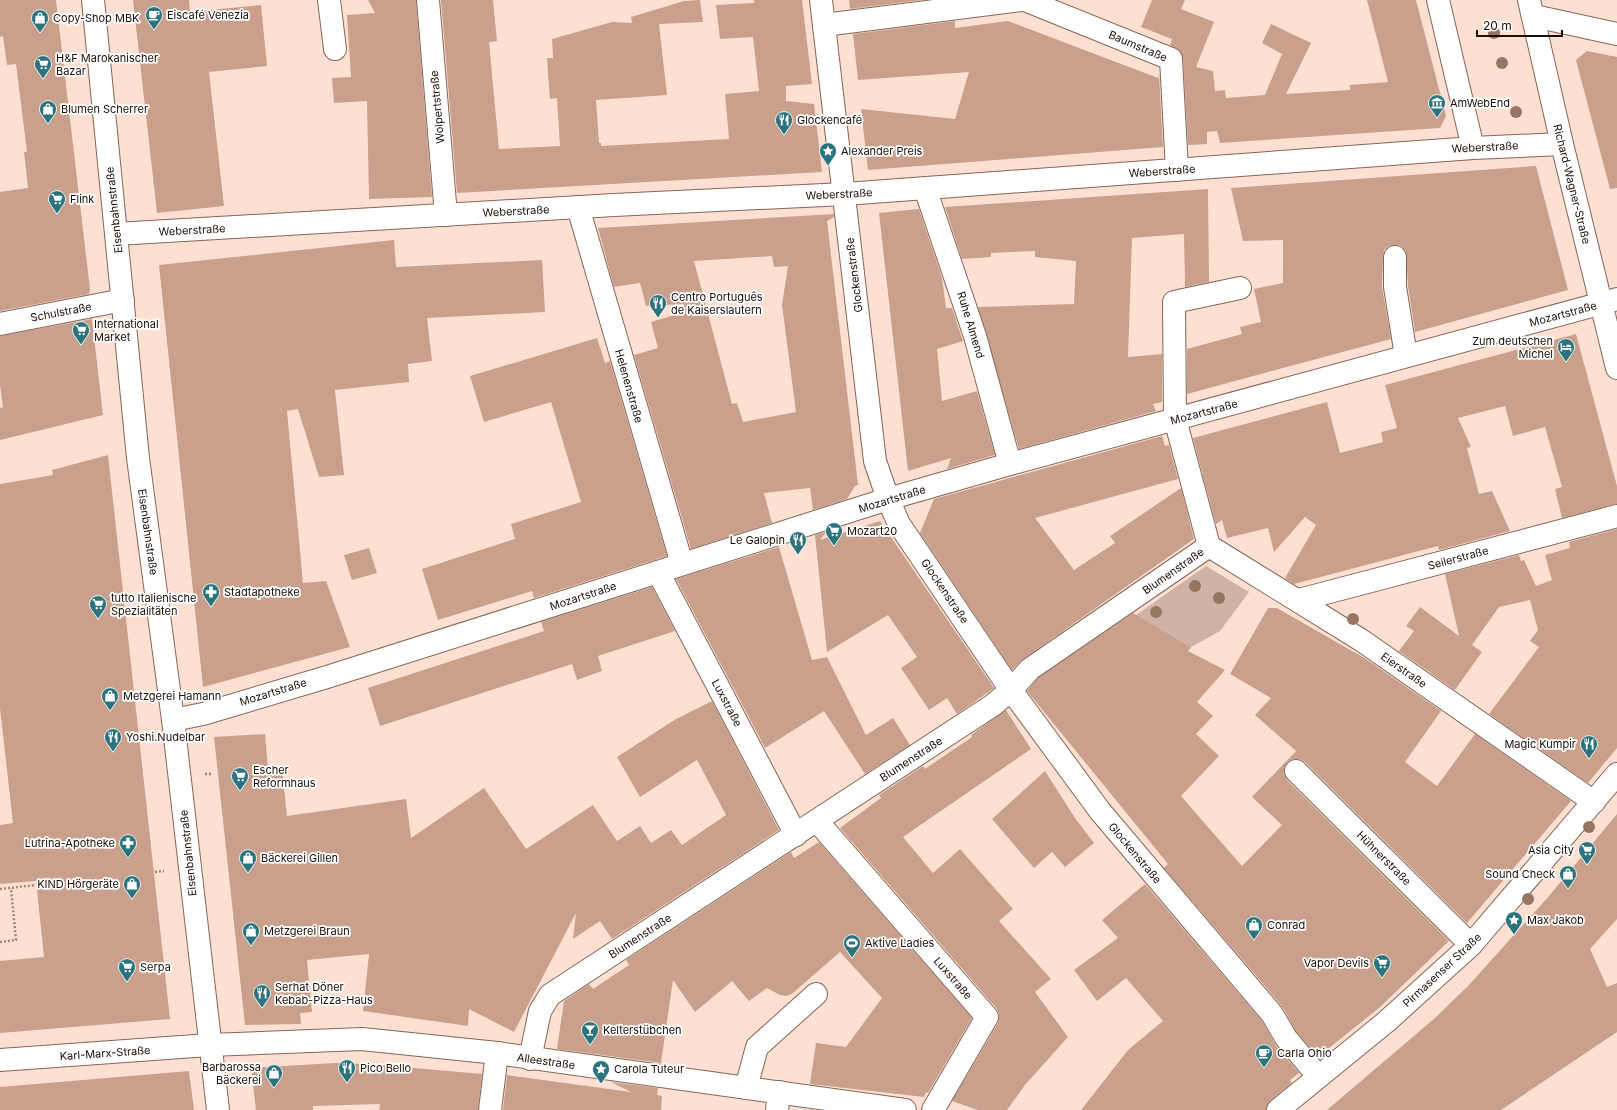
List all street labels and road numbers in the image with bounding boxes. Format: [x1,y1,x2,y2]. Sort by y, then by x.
street label: Baumstraße [1107,27,1169,65]
street label: Wolpertstraße [427,70,447,144]
street label: Richard-Wagner-Straße [1550,123,1594,245]
street label: Weberstraße [1451,138,1519,156]
street label: Weberstraße [1128,162,1196,180]
street label: Eisenbahnstraße [102,166,126,254]
street label: Weberstraße [805,185,873,203]
street label: Weberstraße [482,202,550,220]
street label: Weberstraße [158,221,226,239]
street label: Glockenstraße [842,237,866,313]
street label: Ruhe Almend [954,290,988,360]
street label: Mozartstraße [1528,298,1598,330]
street label: Schulstraße [29,299,93,325]
street label: Helenenstraße [612,348,646,424]
street label: Mozartstraße [1169,396,1239,428]
street label: Mozartstraße [857,482,927,516]
street label: Eisenbahnstraße [135,488,161,576]
street label: Seilerstraße [1426,543,1490,573]
street label: Blumenstraße [1140,545,1206,597]
street label: Glockenstraße [918,556,972,626]
street label: Mozartstraße [548,579,618,613]
street label: Eierstraße [1378,649,1430,691]
street label: Mozartstraße [238,675,308,709]
street label: Luxstraße [709,677,745,729]
street label: Blumenstraße [877,734,945,784]
street label: Eisenbahnstraße [176,809,200,897]
street label: Glockenstraße [1105,820,1165,886]
street label: Hühnerstraße [1354,828,1414,888]
street label: Blumenstraße [606,911,674,961]
street label: Pirmasenser Straße [1400,930,1484,1010]
street label: Luxstraße [931,954,975,1002]
street label: Karl-Marx-Straße [59,1043,151,1063]
street label: Alleestraße [516,1050,576,1072]

